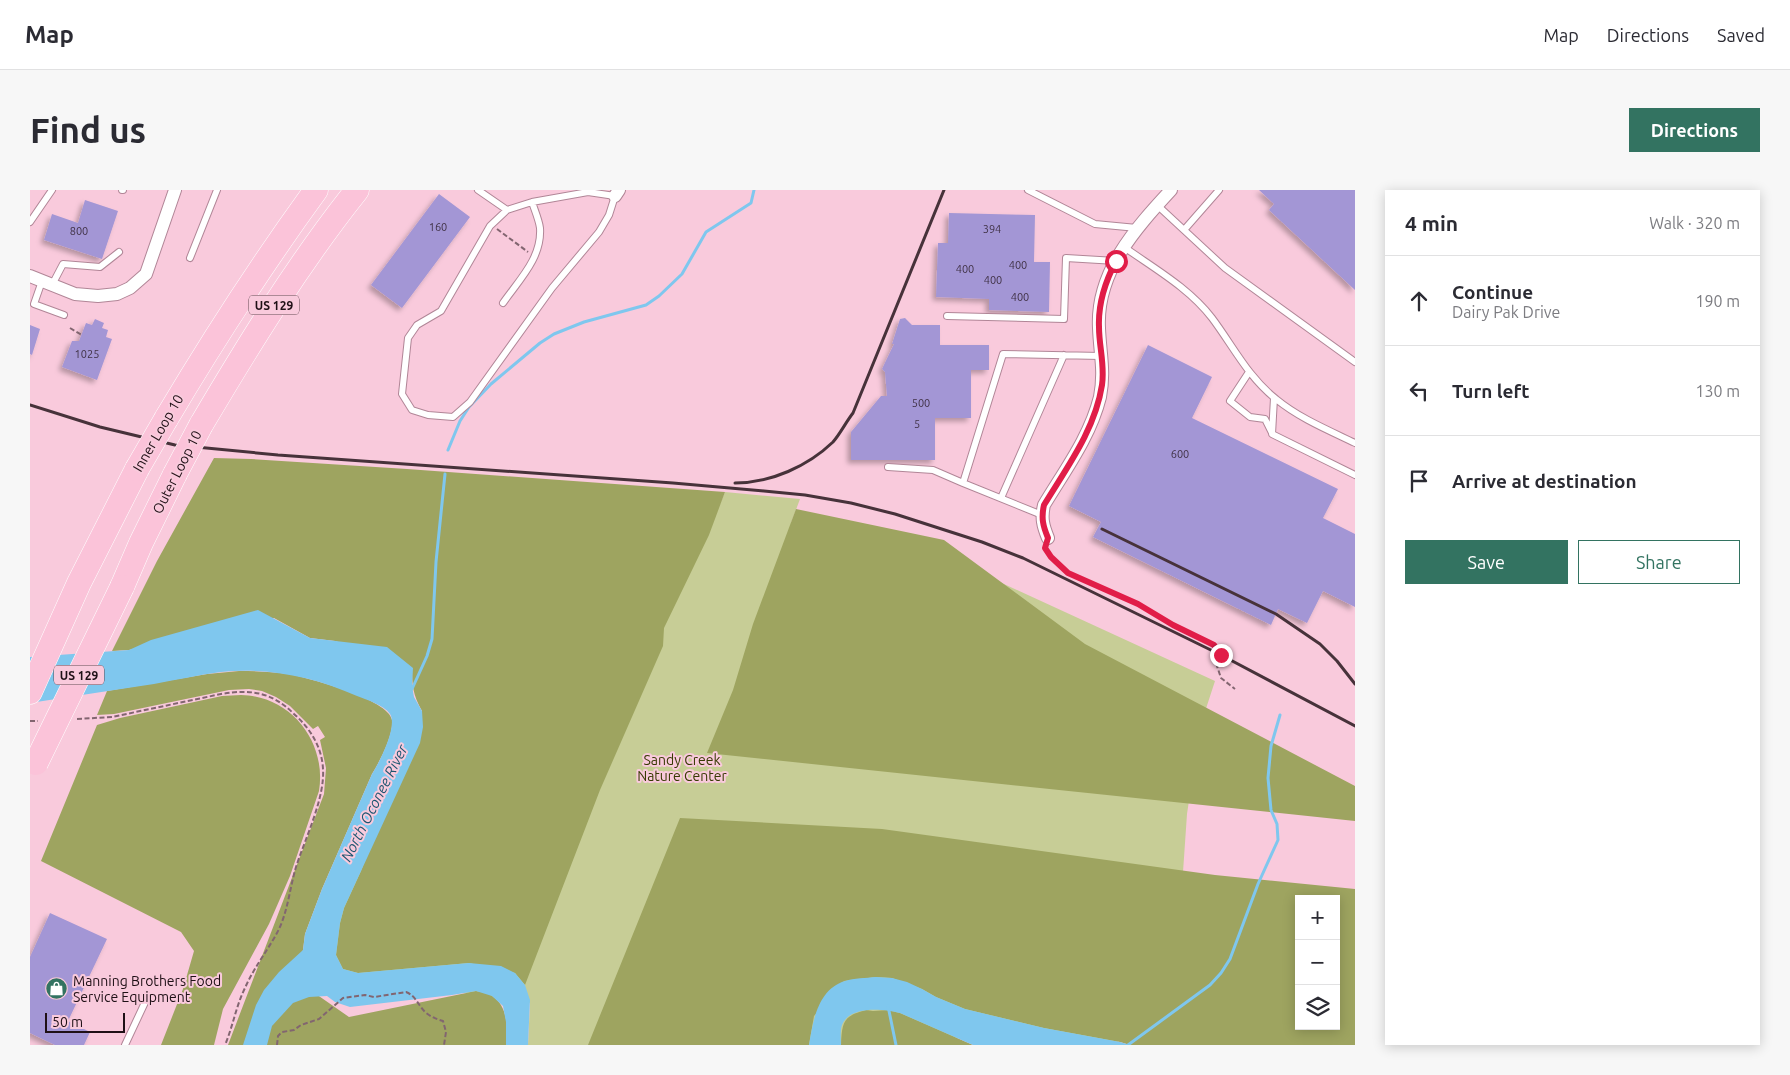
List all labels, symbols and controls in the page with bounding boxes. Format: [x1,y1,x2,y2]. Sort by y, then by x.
text: Map [25,21,74,48]
text: Map [1543,25,1579,45]
text: Directions [1607,25,1689,45]
text: Saved [1717,25,1765,45]
button: Directions [1629,108,1760,152]
text: Find us [30,110,146,150]
text: 4 min [1405,211,1458,235]
text: Walk · 320 m [1649,214,1740,232]
house number: 160 [429,221,447,233]
house number: 394 [983,223,1001,235]
house number: 800 [70,225,88,237]
route start [1105,250,1128,273]
house number: 400 [1009,259,1027,271]
house number: 400 [956,263,974,275]
house number: 400 [984,274,1002,286]
text: Continue [1452,281,1533,303]
icon: ahead [1405,287,1433,315]
house number: 400 [1011,291,1029,303]
text: 190 m [1695,292,1740,310]
road number: US 129 [249,296,299,314]
text: Dairy Pak Drive [1452,303,1560,321]
house number: 1025 [75,348,99,360]
icon: left [1405,377,1433,405]
text: Turn left [1452,380,1530,402]
text: 130 m [1695,382,1740,400]
street label: Inner Loop 10 [129,391,187,474]
house number: 500 [912,397,930,409]
house number: 5 [914,418,920,430]
street label: Outer Loop 10 [149,428,205,516]
house number: 600 [1171,448,1189,460]
icon: arrive [1405,467,1433,495]
text: Arrive at destination [1452,470,1637,492]
button: Save [1405,540,1568,584]
button: Share [1578,540,1740,584]
route end [1210,644,1233,667]
road number: US 129 [54,666,104,684]
water label: North Oconee River [337,741,411,864]
park label: Sandy Creek Nature Center [637,752,728,784]
map controls [1295,895,1340,1030]
button: + [1295,895,1340,940]
button: − [1295,940,1340,985]
place label: Manning Brothers Food Service Equipment [73,973,221,1005]
shop icon: Manning Brothers Food Service Equipment [45,977,69,1001]
button: layers [1295,985,1340,1030]
scale bar [45,1010,125,1033]
text: 50 m [52,1014,83,1030]

